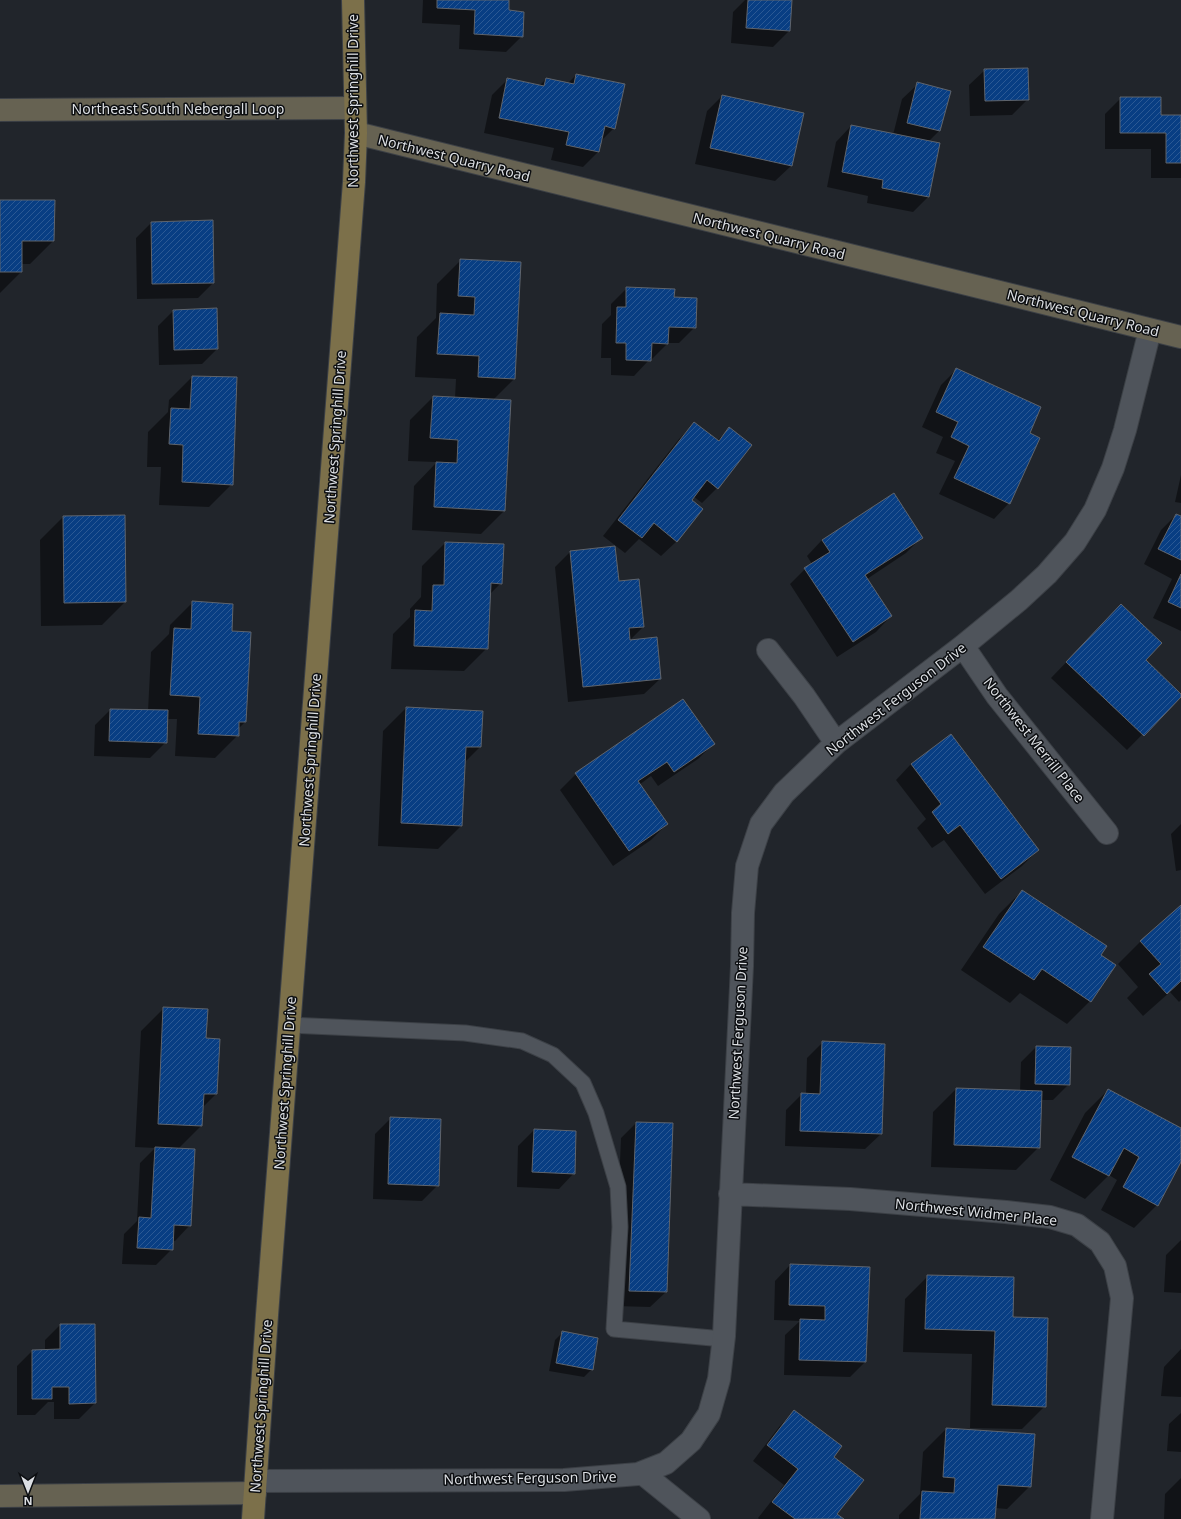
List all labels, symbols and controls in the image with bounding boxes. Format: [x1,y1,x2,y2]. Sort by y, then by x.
street label: Northwest Springhill Drive [343,14,362,188]
street label: Northeast South Nebergall Loop [72,99,284,118]
street label: Northwest Quarry Road [376,129,532,186]
street label: Northwest Quarry Road [691,207,847,264]
street label: Northwest Quarry Road [1005,284,1161,341]
street label: Northwest Springhill Drive [319,350,350,524]
street label: Northwest Ferguson Drive [822,638,970,759]
street label: Northwest Springhill Drive [294,673,325,847]
street label: Northwest Merrill Place [979,673,1089,806]
street label: Northwest Ferguson Drive [723,946,752,1120]
street label: Northwest Springhill Drive [269,996,300,1170]
street label: Northwest Widmer Place [894,1194,1058,1229]
street label: Northwest Springhill Drive [245,1319,276,1493]
street label: Northwest Ferguson Drive [443,1466,617,1489]
north arrow [8,1471,48,1511]
text: N [24,1494,32,1509]

